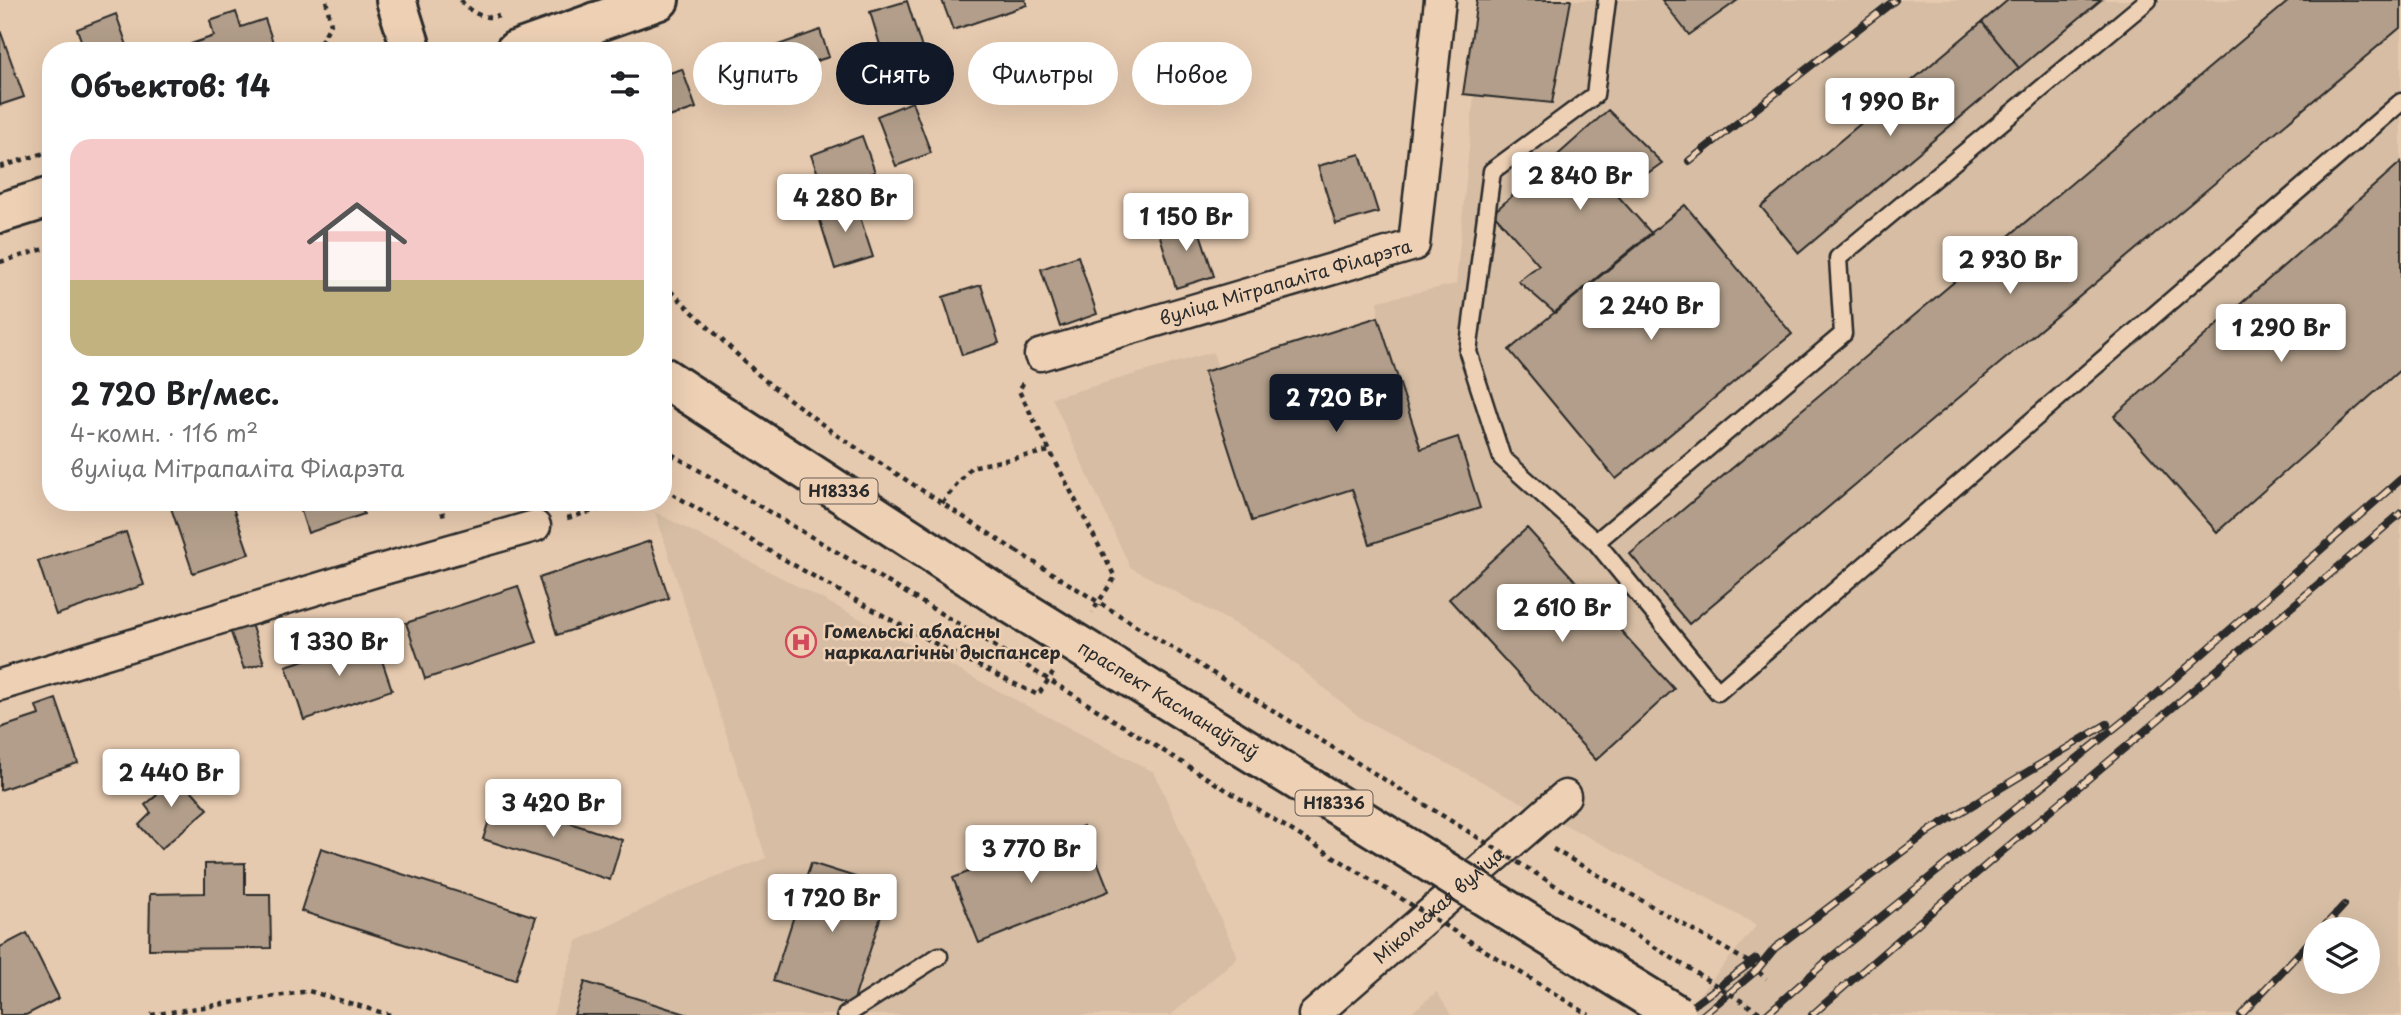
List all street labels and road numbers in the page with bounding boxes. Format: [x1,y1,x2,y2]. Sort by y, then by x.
street label: вуліца Мітрапаліта Філарэта [1156,231,1415,331]
road number: Н18336 [800,478,878,504]
street label: праспект Касманаўтаў [1073,633,1264,765]
road number: Н18336 [1296,790,1372,816]
street label: Мікольская вуліца [1367,840,1509,969]

